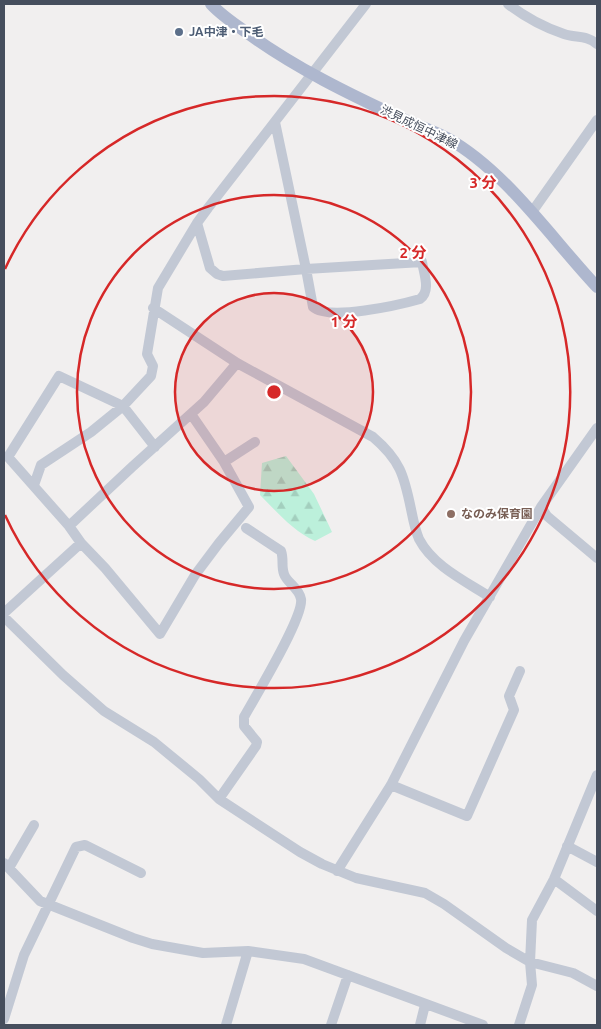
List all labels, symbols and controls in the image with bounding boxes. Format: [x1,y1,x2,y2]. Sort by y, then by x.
place label: JA中津・下毛 [189,25,264,38]
marker: JA中津・下毛 [173,26,185,38]
street label: 渋見成恒中津線 [379,102,460,151]
text: 3 分 [469,174,497,191]
text: 2 分 [399,244,427,261]
text: 1 分 [330,313,358,330]
centre of rings [265,383,283,401]
place label: なのみ保育園 [461,507,533,520]
marker: なのみ保育園 [445,508,457,520]

